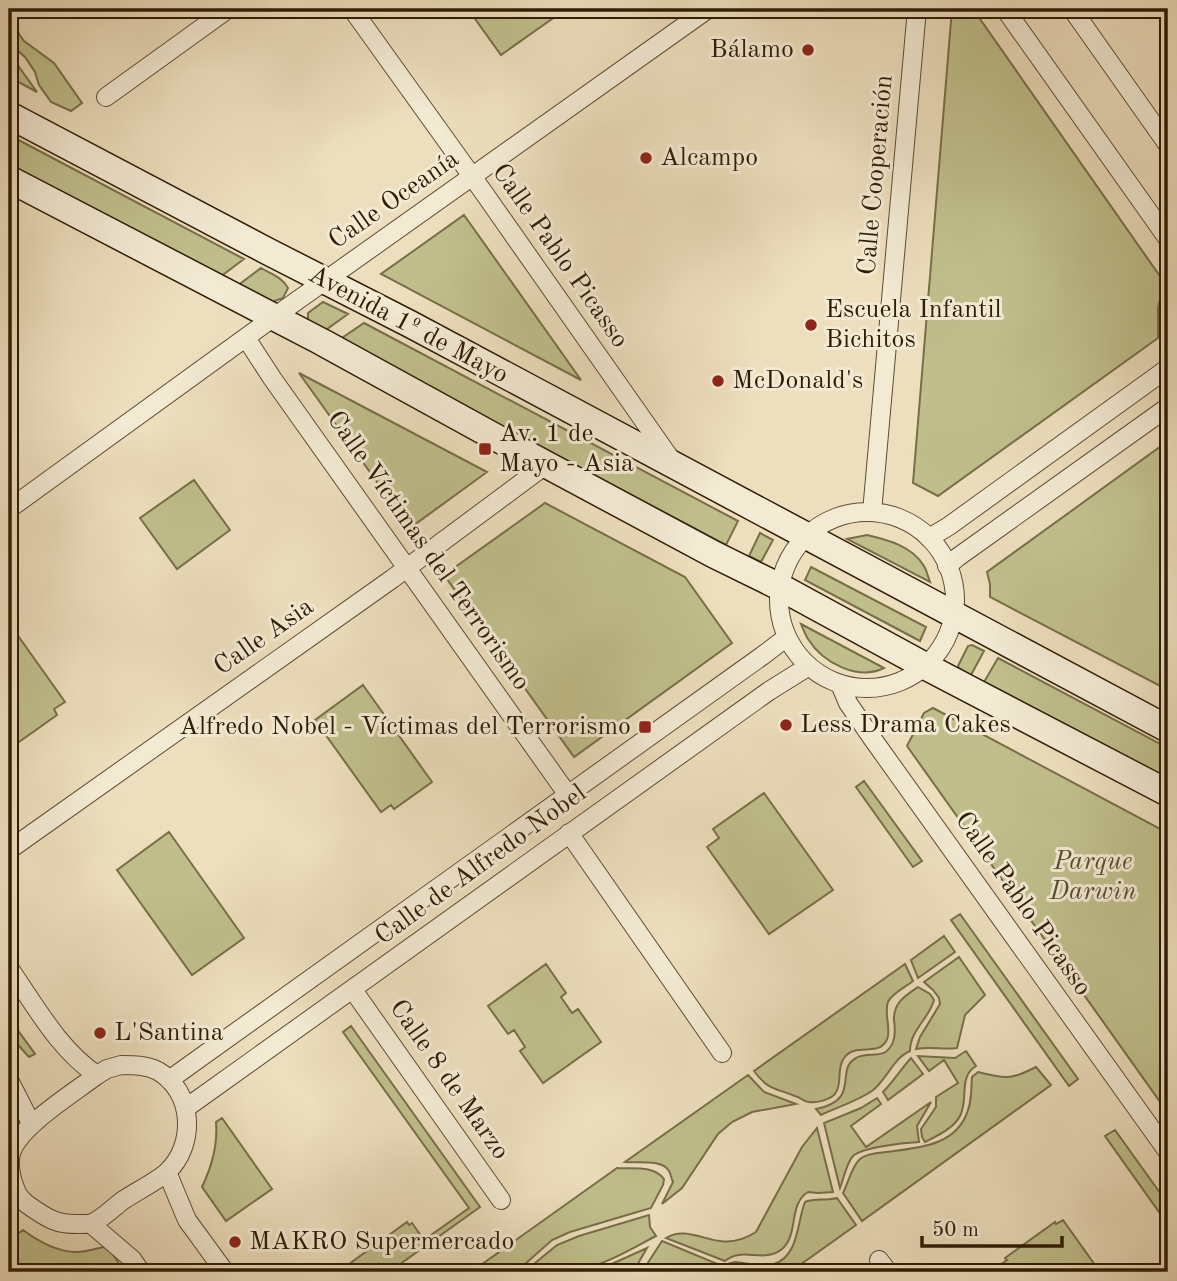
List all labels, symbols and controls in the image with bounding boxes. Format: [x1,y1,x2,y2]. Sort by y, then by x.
place label: Bálamo [710,37,794,63]
marker: Bálamo [800,42,816,58]
street label: Calle Cooperación [854,74,898,276]
place label: Alcampo [660,145,758,171]
street label: Calle Oceanía [324,146,464,254]
marker: Alcampo [638,150,654,166]
street label: Calle Pablo Picasso [487,159,633,353]
street label: Avenida 1º de Mayo [304,261,512,389]
place label: Escuela Infantil Bichitos [825,297,1001,353]
marker: Escuela Infantil Bichitos [803,317,819,333]
place label: McDonald's [732,368,863,394]
marker: McDonald's [710,373,726,389]
street label: Calle Víctimas del Terrorismo [321,407,535,695]
place label: Av. 1 de Mayo - Asia [499,421,634,477]
marker: Av. 1 de Mayo - Asia [477,441,493,457]
street label: Calle Asia [210,593,319,681]
place label: Less Drama Cakes [800,712,1011,738]
place label: Alfredo Nobel - Víctimas del Terrorismo [179,714,631,740]
marker: Less Drama Cakes [778,717,794,733]
marker: Alfredo Nobel - Víctimas del Terrorismo [637,719,653,735]
street label: Calle de Alfredo Nobel [371,780,591,950]
street label: Calle Pablo Picasso [950,807,1096,1001]
park label: Parque Darwin [1049,849,1137,905]
street label: Calle 8 de Marzo [384,995,514,1165]
place label: L'Santina [114,1020,224,1046]
marker: L'Santina [92,1025,108,1041]
scale bar [922,1204,1062,1248]
text: 50 m [932,1220,979,1241]
place label: MAKRO Supermercado [249,1229,514,1255]
marker: MAKRO Supermercado [227,1234,243,1250]

